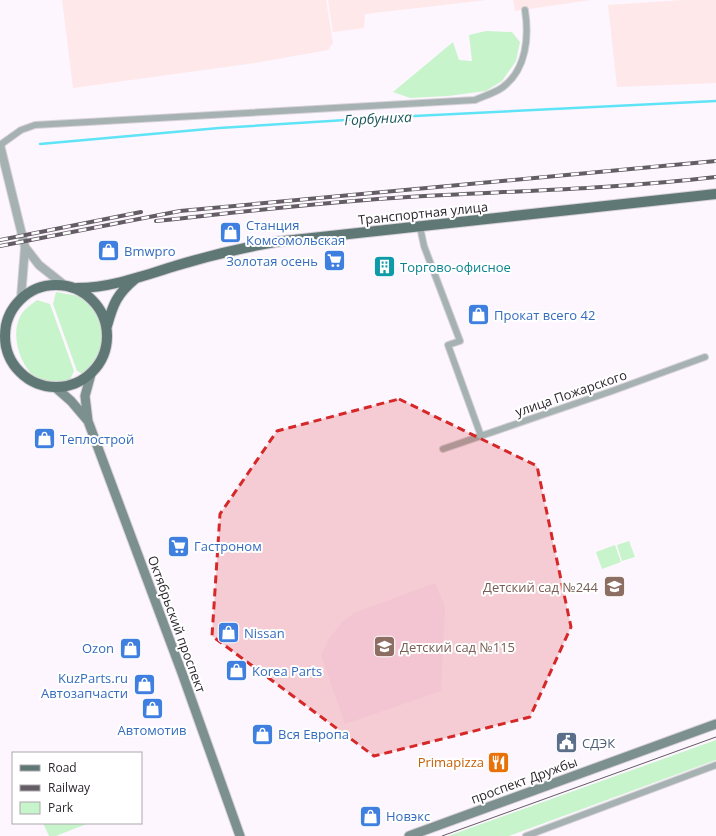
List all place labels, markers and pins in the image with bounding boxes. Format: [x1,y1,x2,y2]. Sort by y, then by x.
place label: Станция Комсомольская [246,216,345,249]
shop icon: Станция Комсомольская [217,219,243,245]
shop icon: Bmwpro [96,238,122,264]
place label: Bmwpro [124,242,176,260]
supermarket icon: Золотая осень [321,248,347,274]
place label: Золотая осень [226,252,318,270]
building icon: Торгово-офисное [371,254,397,280]
place label: Торгово-офисное [400,258,511,276]
shop icon: Прокат всего 42 [465,302,491,328]
place label: Прокат всего 42 [494,306,595,324]
shop icon: Теплострой [31,426,57,452]
place label: Теплострой [60,430,134,448]
supermarket icon: Гастроном [166,533,192,559]
place label: Гастроном [194,537,262,555]
school or university icon: Детский сад №244 [601,574,627,600]
place label: Детский сад №244 [483,578,599,596]
shop icon: Nissan [216,620,242,646]
place label: Nissan [244,624,285,642]
school or university icon: Детский сад №115 [371,634,397,660]
shop icon: Ozon [117,635,143,661]
place label: Детский сад №115 [400,638,515,656]
place label: Ozon [82,639,114,657]
shop icon: Korea Parts [223,658,249,684]
place label: Korea Parts [252,662,322,680]
place label: KuzParts.ru Автозапчасти [41,669,128,702]
shop icon: KuzParts.ru Автозапчасти [131,672,157,698]
shop icon: Автомотив [139,695,165,721]
place label: Автомотив [118,721,186,739]
shop icon: Вся Европа [250,721,276,747]
place label: Вся Европа [278,725,349,743]
public building icon: СДЭК [554,730,580,756]
place label: СДЭК [582,734,615,752]
restaurant icon: Primapizza [486,749,512,775]
place label: Primapizza [418,753,484,771]
shop icon: Новэкс [357,803,383,829]
place label: Новэкс [386,807,430,825]

